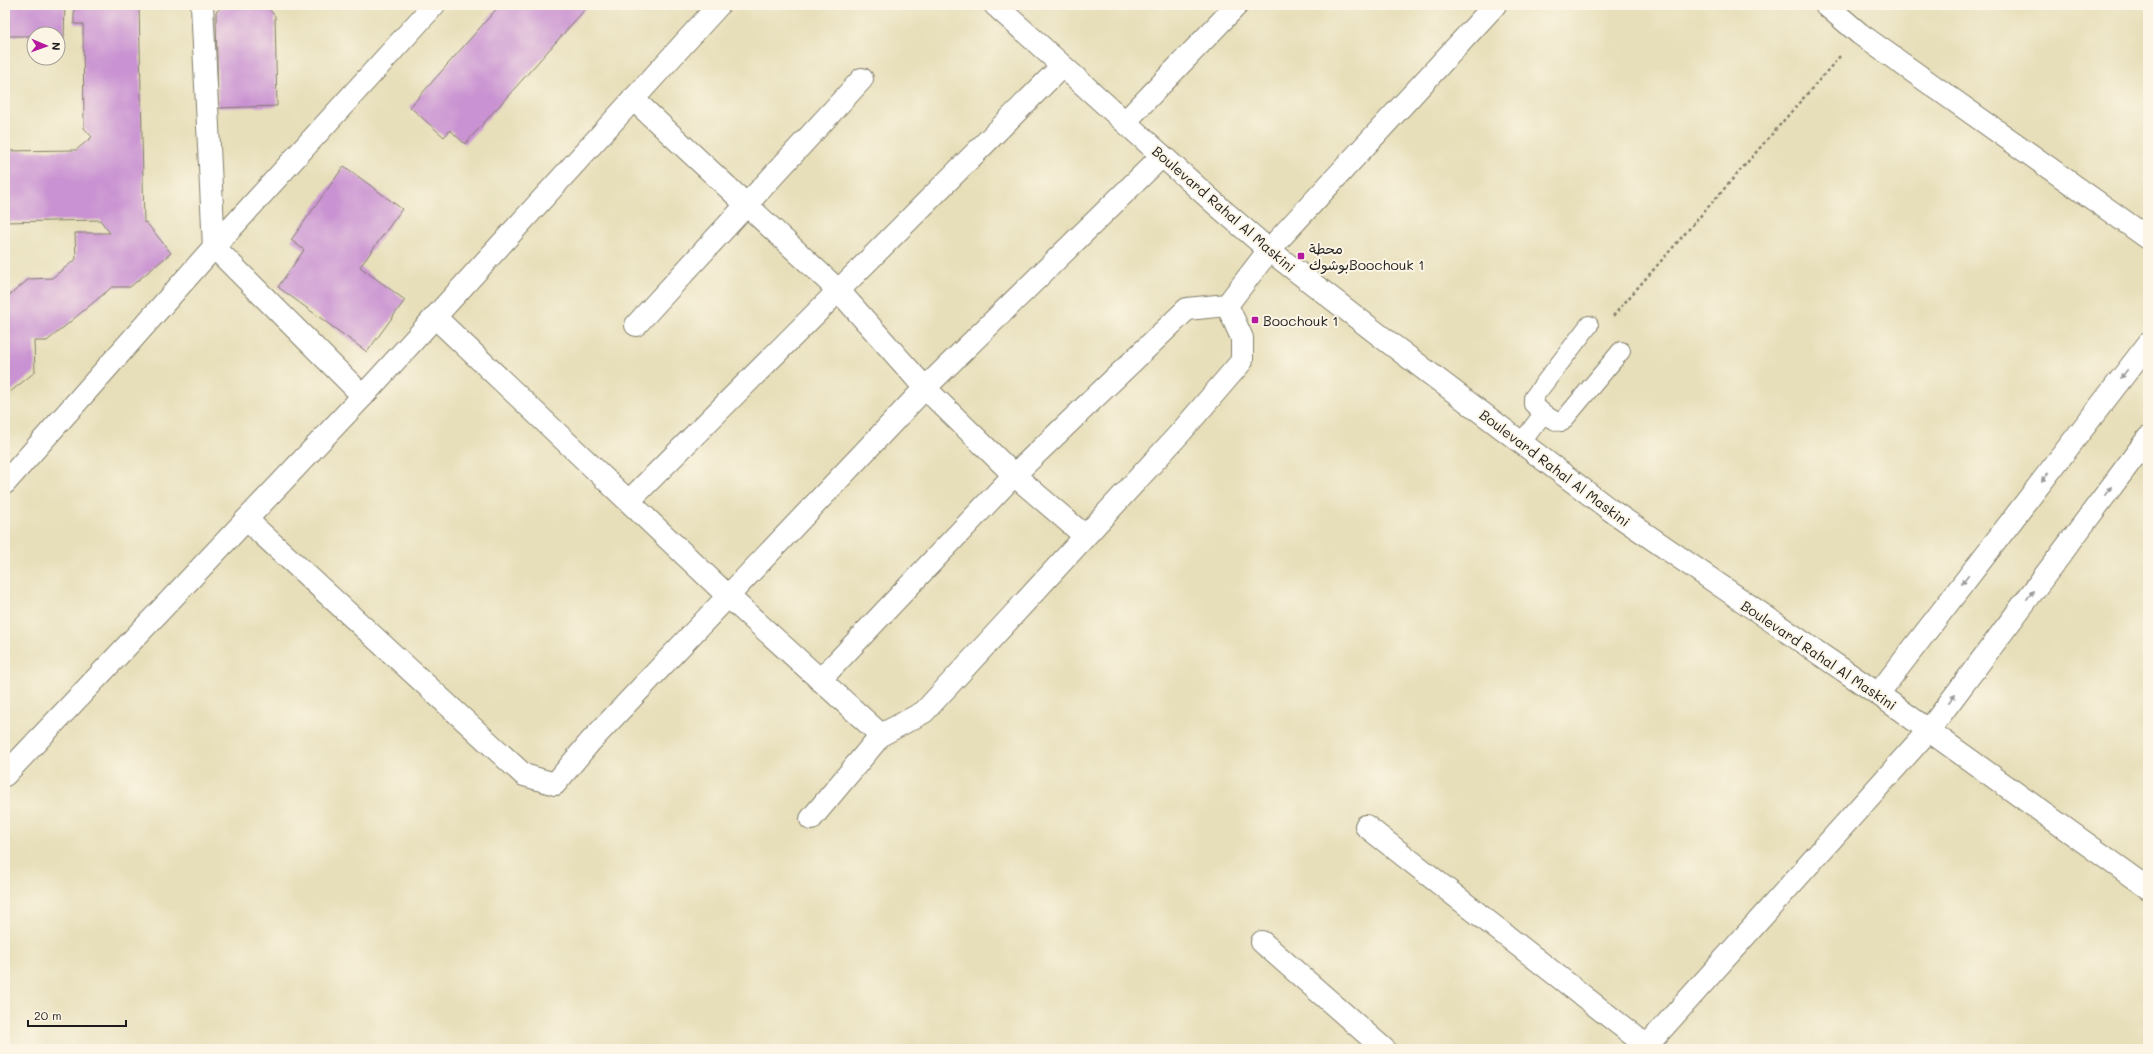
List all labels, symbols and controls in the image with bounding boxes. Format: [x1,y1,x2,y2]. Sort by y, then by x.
north arrow [26,26,66,66]
text: N [49,42,64,51]
street label: Boulevard Rahal Al Maskini [1148,142,1300,276]
place label: محطة بوشوكBoochouk 1 [1309,239,1425,274]
marker: محطة بوشوكBoochouk 1 [1296,251,1306,261]
place label: Boochouk 1 [1263,311,1339,330]
marker: Boochouk 1 [1250,315,1260,325]
one-way arrow [2120,369,2128,380]
street label: Boulevard Rahal Al Maskini [1476,405,1634,531]
one-way arrow [2041,472,2049,483]
one-way arrow [2104,485,2112,496]
one-way arrow [1961,575,1970,586]
one-way arrow [2026,590,2034,600]
street label: Boulevard Rahal Al Maskini [1738,596,1900,714]
one-way arrow [1948,694,1956,704]
scale bar [28,1002,126,1028]
text: 20 m [34,1007,62,1023]

